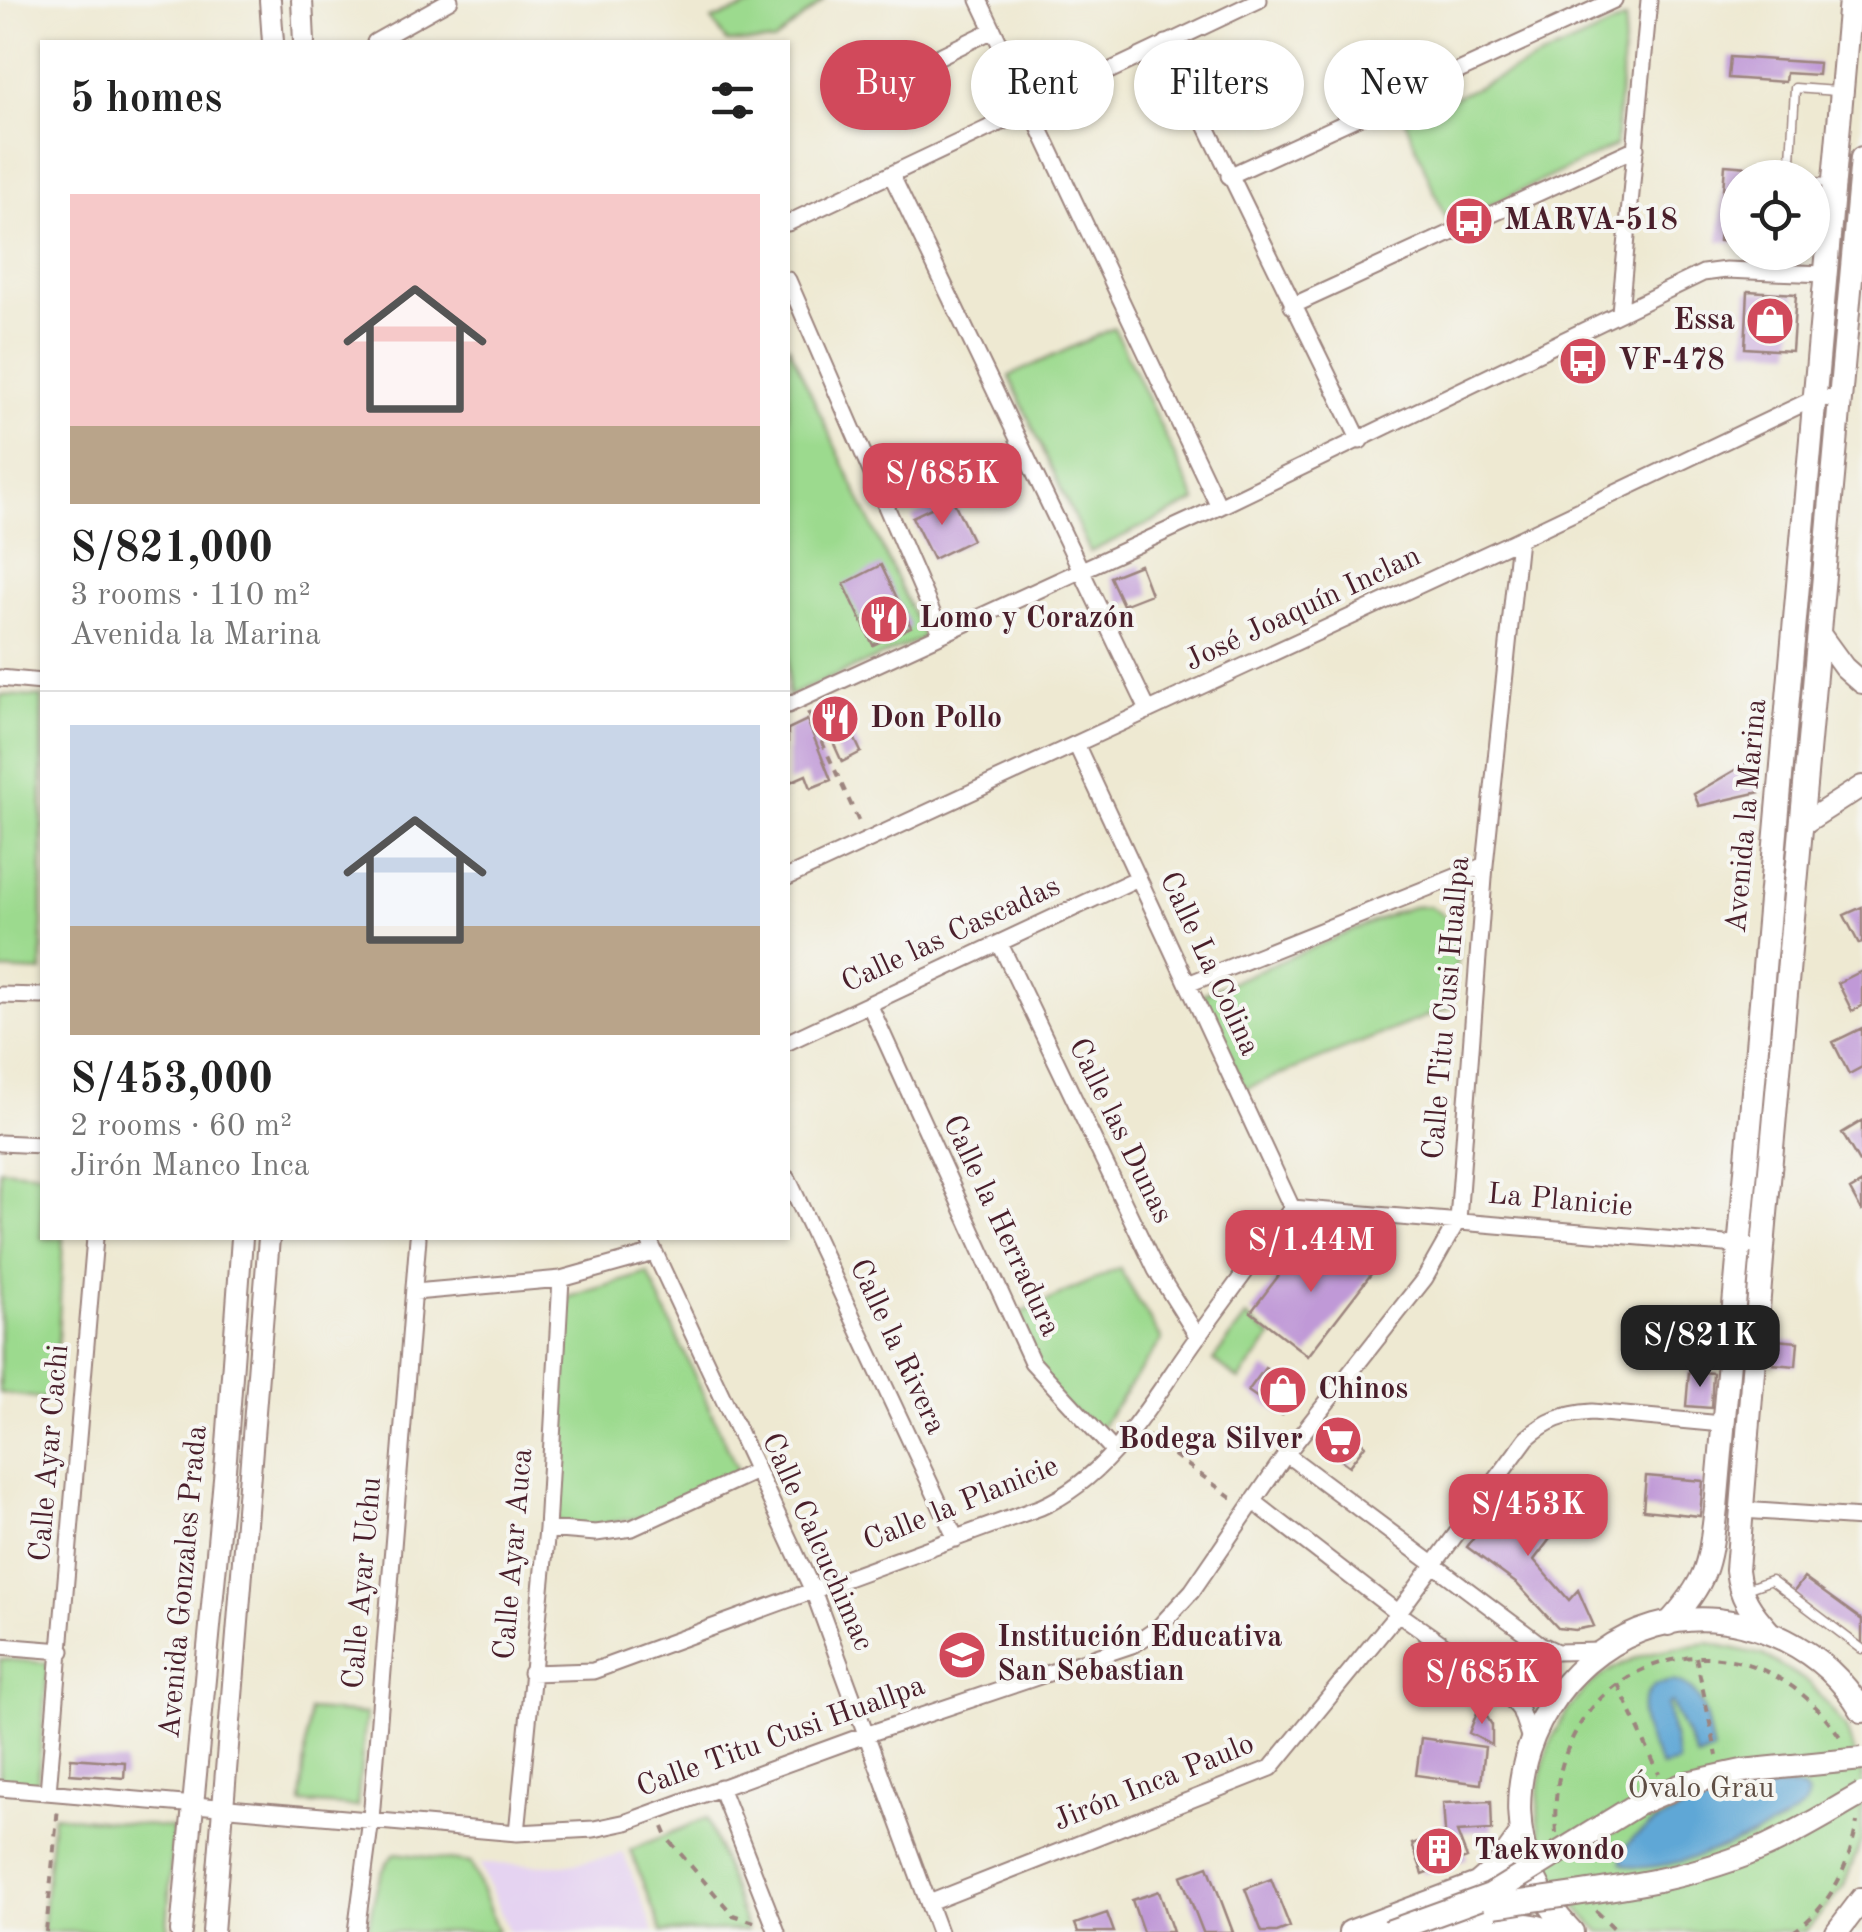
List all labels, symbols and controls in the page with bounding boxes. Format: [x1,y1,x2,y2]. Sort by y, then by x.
chip: Buy [820,40,951,130]
chip: Rent [971,40,1114,130]
chip: Filters [1134,40,1304,130]
chip: New [1324,40,1464,130]
icon: filters [705,73,760,128]
text: 5 homes [70,79,222,121]
map controls [1720,160,1830,270]
button: locate [1720,160,1830,270]
bus stop icon: MARVA-518 [1443,195,1495,247]
place label: MARVA-518 [1504,206,1678,236]
icon: home [325,259,505,439]
shop icon: Essa [1744,295,1796,347]
place label: Essa [1673,306,1735,336]
bus stop icon: VF-478 [1557,335,1609,387]
place label: VF-478 [1618,346,1725,376]
pin: S/685K [861,443,1023,528]
text: S/685K [885,459,999,491]
text: S/821,000 [70,529,273,571]
street label: José Joaquín Inclan [1181,541,1425,677]
text: 3 rooms · 110 m² [70,580,311,612]
restaurant icon: Lomo y Corazón [858,593,910,645]
place label: Lomo y Corazón [919,604,1135,634]
text: Avenida la Marina [70,620,321,652]
restaurant icon: Don Pollo [809,693,861,745]
street label: Avenida la Marina [1722,697,1772,934]
place label: Don Pollo [870,704,1002,734]
icon: home [325,790,505,970]
street label: Calle Titu Cusi Huallpa [1419,855,1475,1161]
street label: Calle La Colina [1153,868,1265,1061]
street label: Calle las Cascadas [837,871,1065,999]
street label: Calle las Dunas [1062,1034,1178,1228]
text: S/453,000 [70,1060,273,1102]
text: 2 rooms · 60 m² [70,1111,292,1143]
street label: Calle la Herradura [937,1111,1065,1341]
text: Jirón Manco Inca [70,1151,310,1183]
street label: La Planicie [1486,1180,1634,1222]
pin: S/1.44M [1219,1210,1403,1295]
text: S/1.44M [1247,1226,1375,1258]
street label: Calle la Rivera [843,1255,951,1439]
pin: S/821K [1619,1305,1781,1390]
text: S/821K [1643,1321,1757,1353]
street label: Calle Ayar Cachi [26,1343,74,1563]
shop icon: Chinos [1257,1364,1309,1416]
place label: Chinos [1318,1375,1408,1405]
supermarket icon: Bodega Silver [1312,1414,1364,1466]
street label: Avenida Gonzales Prada [155,1424,213,1740]
place label: Bodega Silver [1118,1425,1303,1455]
street label: Calle Calcuchimac [756,1429,878,1655]
street label: Calle Ayar Auca [490,1447,538,1661]
street label: Calle la Planicie [859,1451,1063,1557]
pin: S/453K [1447,1474,1609,1559]
street label: Calle Ayar Uchu [339,1476,387,1690]
text: S/453K [1471,1490,1585,1522]
place label: Institución Educativa San Sebastian [997,1623,1282,1687]
school or university icon: Institución Educativa San Sebastian [936,1629,988,1681]
pin: S/685K [1401,1642,1563,1727]
text: S/685K [1425,1658,1539,1690]
street label: Calle Titu Cusi Huallpa [633,1671,929,1803]
street label: Jirón Inca Paulo [1049,1729,1259,1837]
park label: Óvalo Grau [1628,1769,1774,1804]
building icon: Taekwondo [1413,1825,1465,1877]
place label: Taekwondo [1474,1836,1625,1866]

